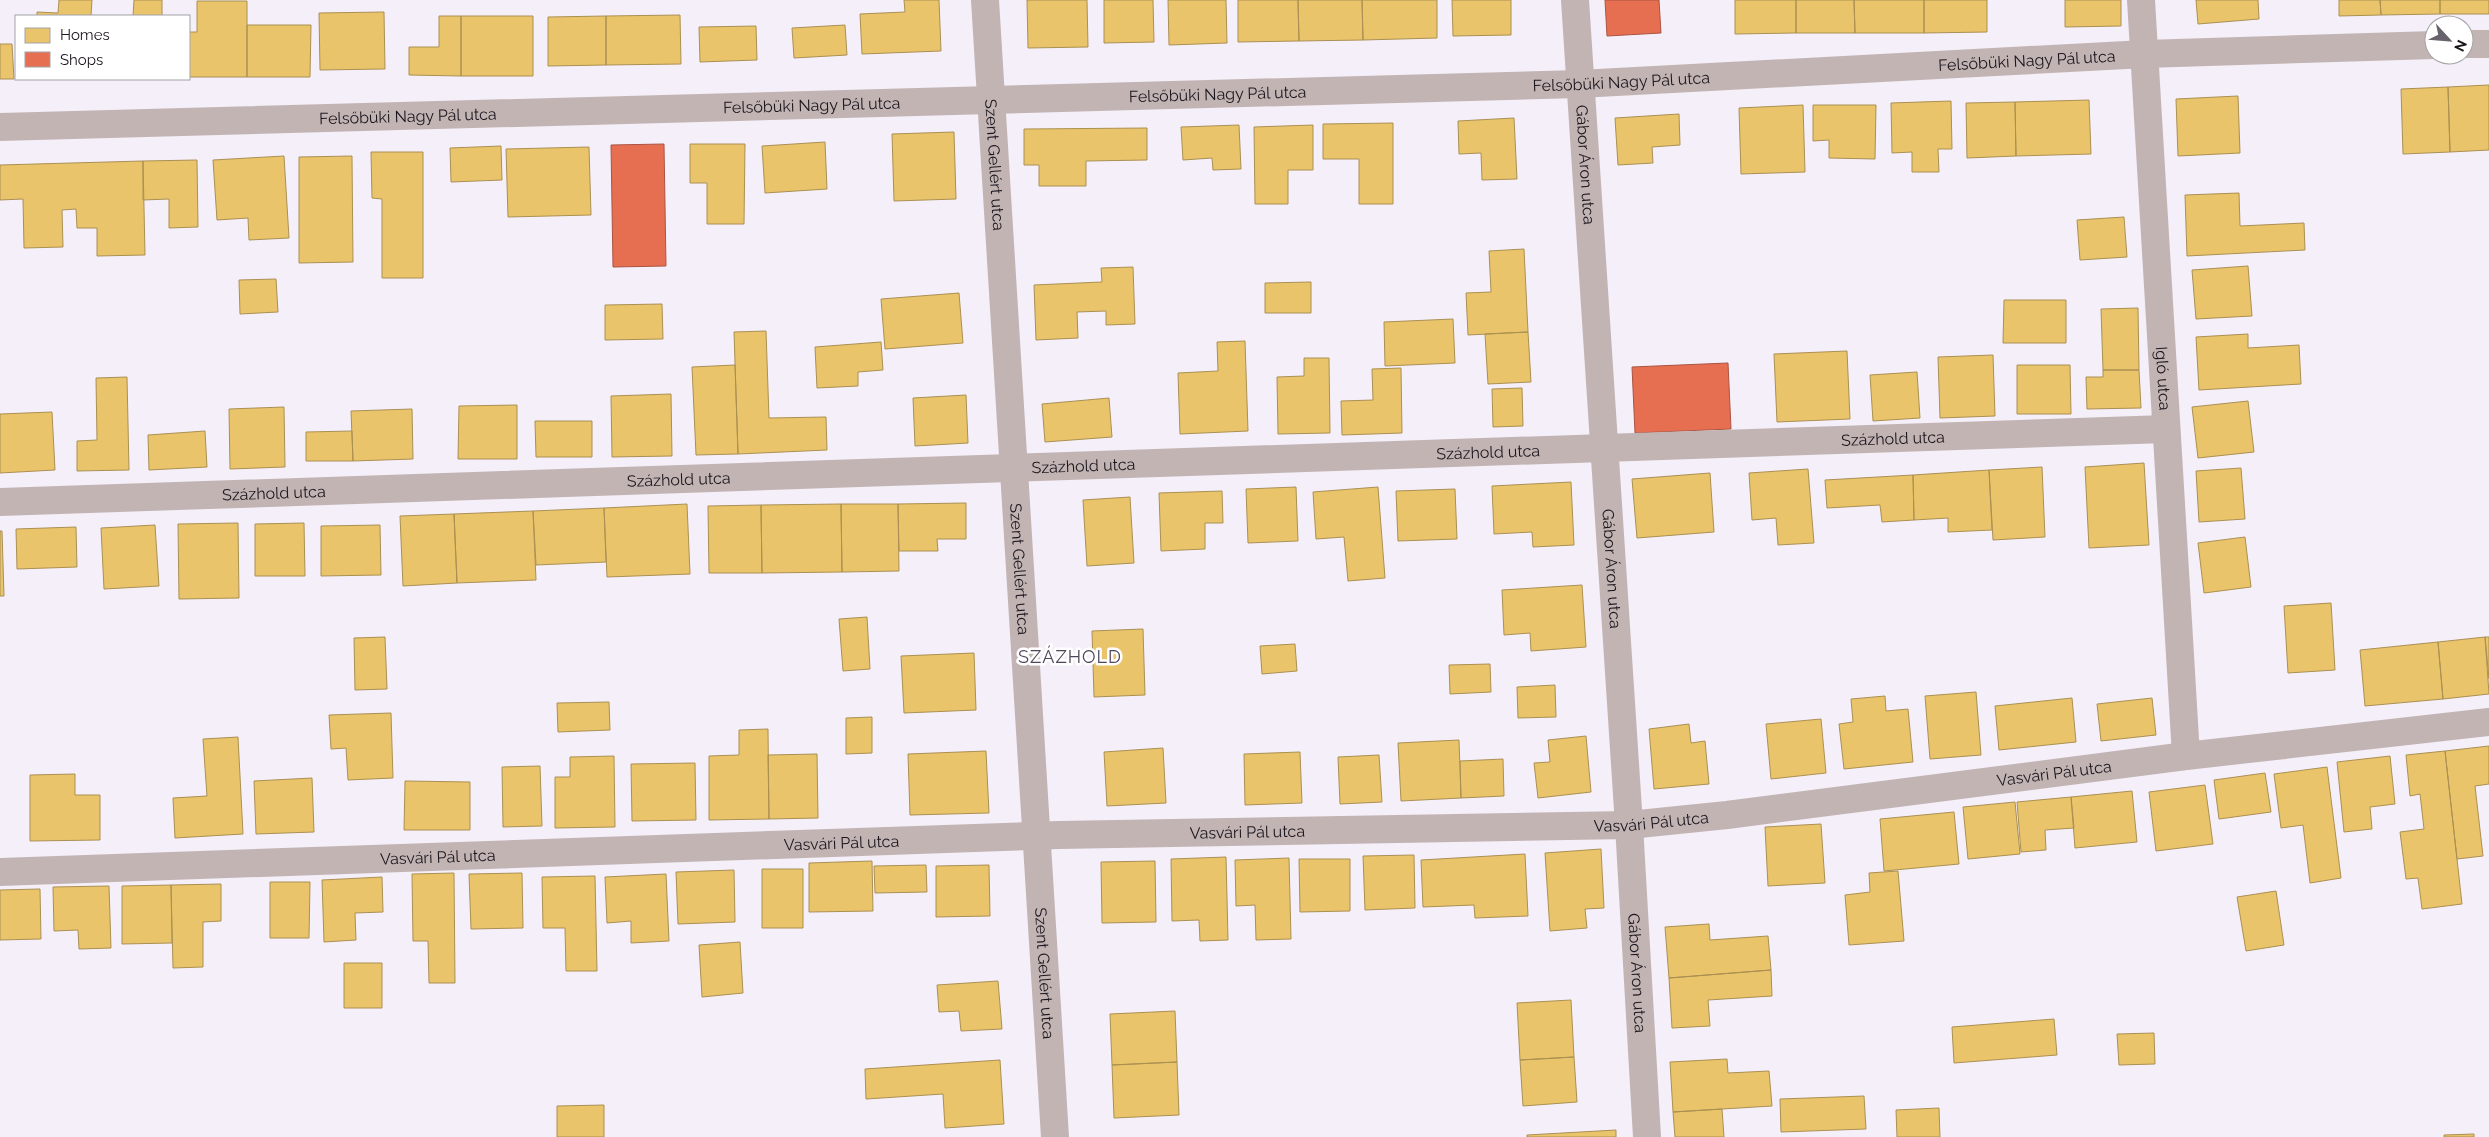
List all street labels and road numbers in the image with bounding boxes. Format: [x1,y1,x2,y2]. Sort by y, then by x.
street label: Felsőbüki Nagy Pál utca [1938,46,2116,74]
street label: Felsőbüki Nagy Pál utca [1532,68,1710,95]
street label: Felsőbüki Nagy Pál utca [1129,82,1307,106]
street label: Felsőbüki Nagy Pál utca [723,93,901,117]
street label: Szent Gellért utca [982,98,1009,231]
street label: Felsőbüki Nagy Pál utca [319,104,497,128]
street label: Gábor Áron utca [1572,104,1599,225]
street label: Igló utca [2152,346,2175,411]
street label: Százhold utca [1841,427,1945,449]
street label: Százhold utca [1436,441,1540,463]
street label: Százhold utca [1031,454,1136,477]
street label: Százhold utca [626,468,731,490]
street label: Százhold utca [222,482,326,504]
street label: Szent Gellért utca [1006,503,1034,635]
street label: Gábor Áron utca [1599,508,1626,629]
street label: Vasvári Pál utca [1996,756,2113,790]
street label: Vasvári Pál utca [1593,807,1710,835]
street label: Vasvári Pál utca [1189,821,1305,842]
street label: Vasvári Pál utca [783,831,900,854]
street label: Vasvári Pál utca [380,845,496,868]
street label: Szent Gellért utca [1031,907,1058,1040]
street label: Gábor Áron utca [1625,913,1650,1033]

